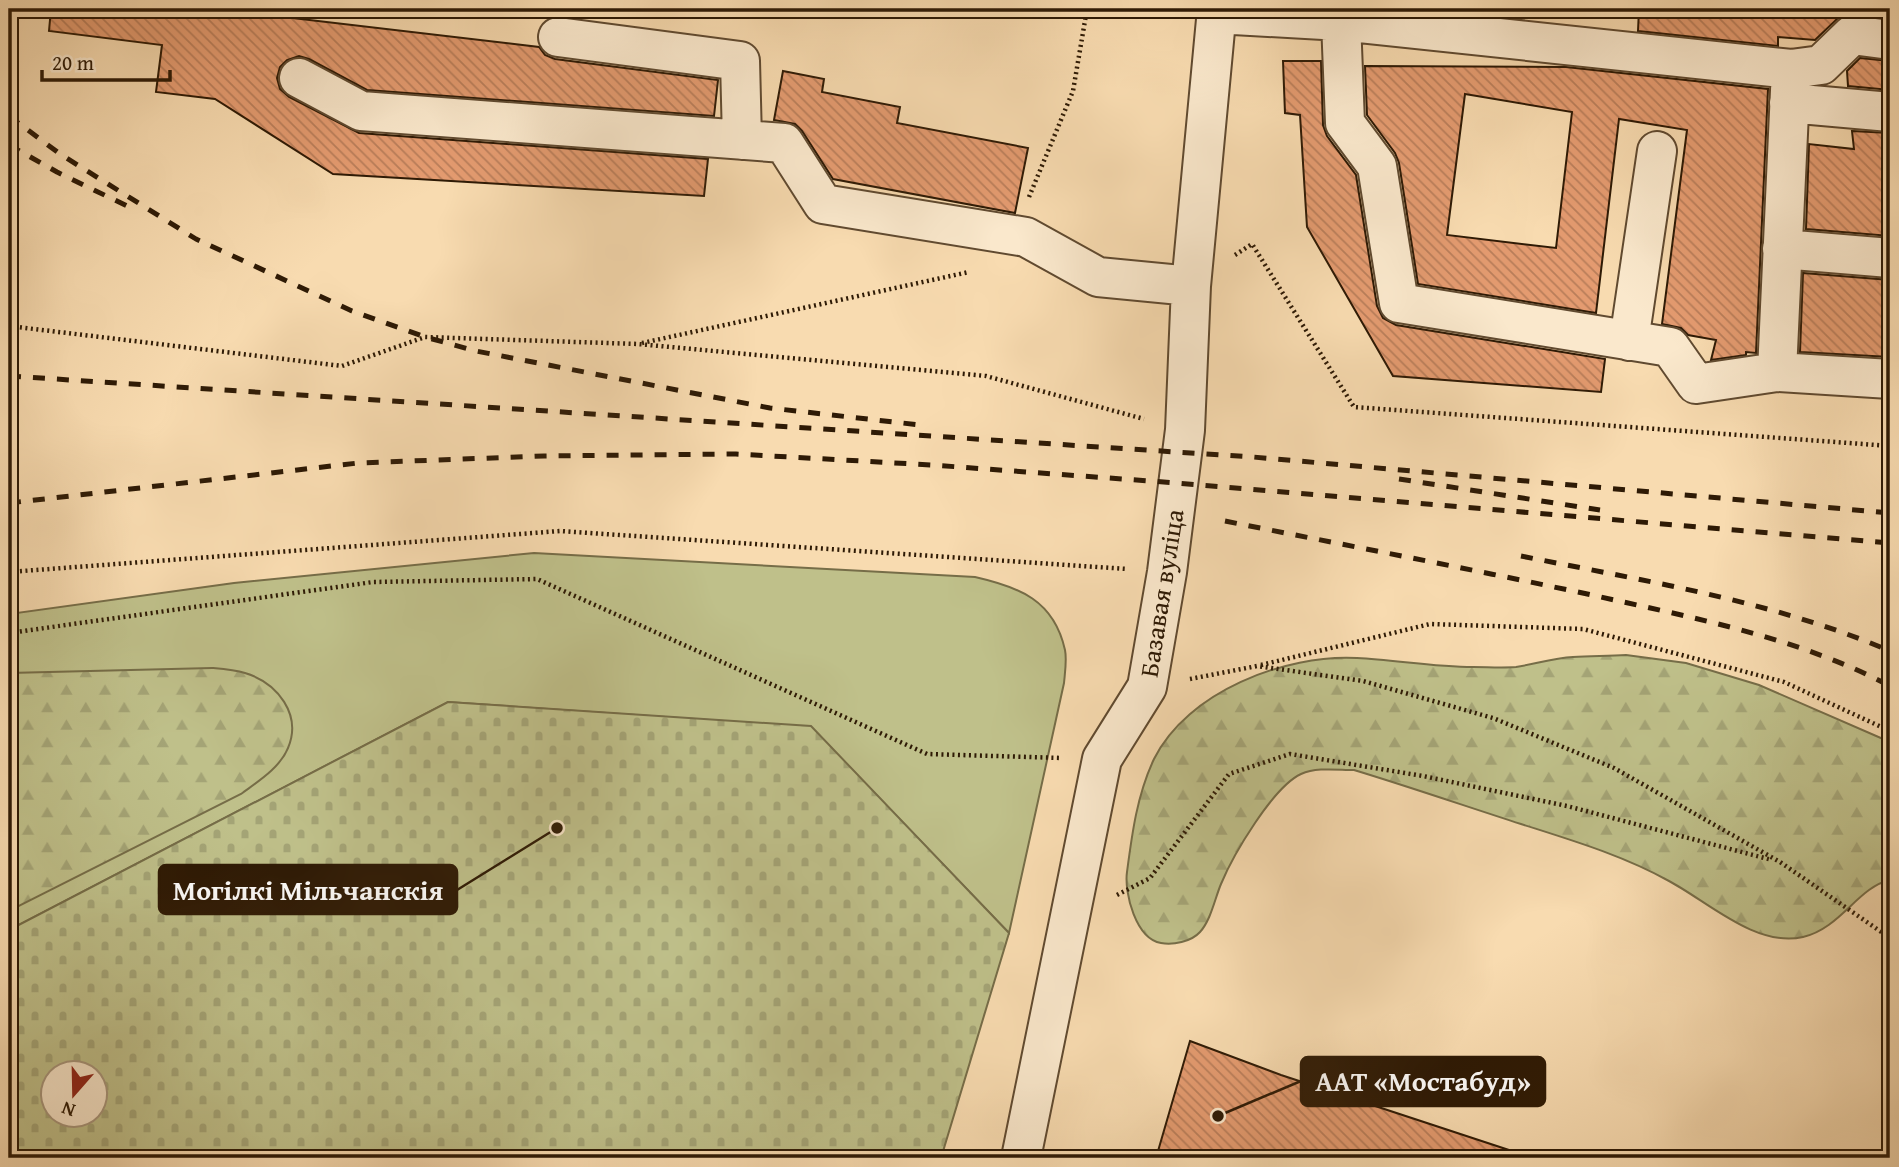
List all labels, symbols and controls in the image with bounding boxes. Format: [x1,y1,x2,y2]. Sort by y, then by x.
scale bar [42,38,170,82]
text: 20 m [52,47,94,78]
street label: Базавая вуліца [1128,506,1194,680]
callout: Могілкі Мільчанскія [159,865,457,914]
text: Могілкі Мільчанскія [173,869,443,910]
callout: ААТ «Мостабуд» [1301,1057,1545,1106]
north arrow [38,1058,108,1128]
text: ААТ «Мостабуд» [1315,1060,1531,1101]
text: N [57,1095,79,1125]

